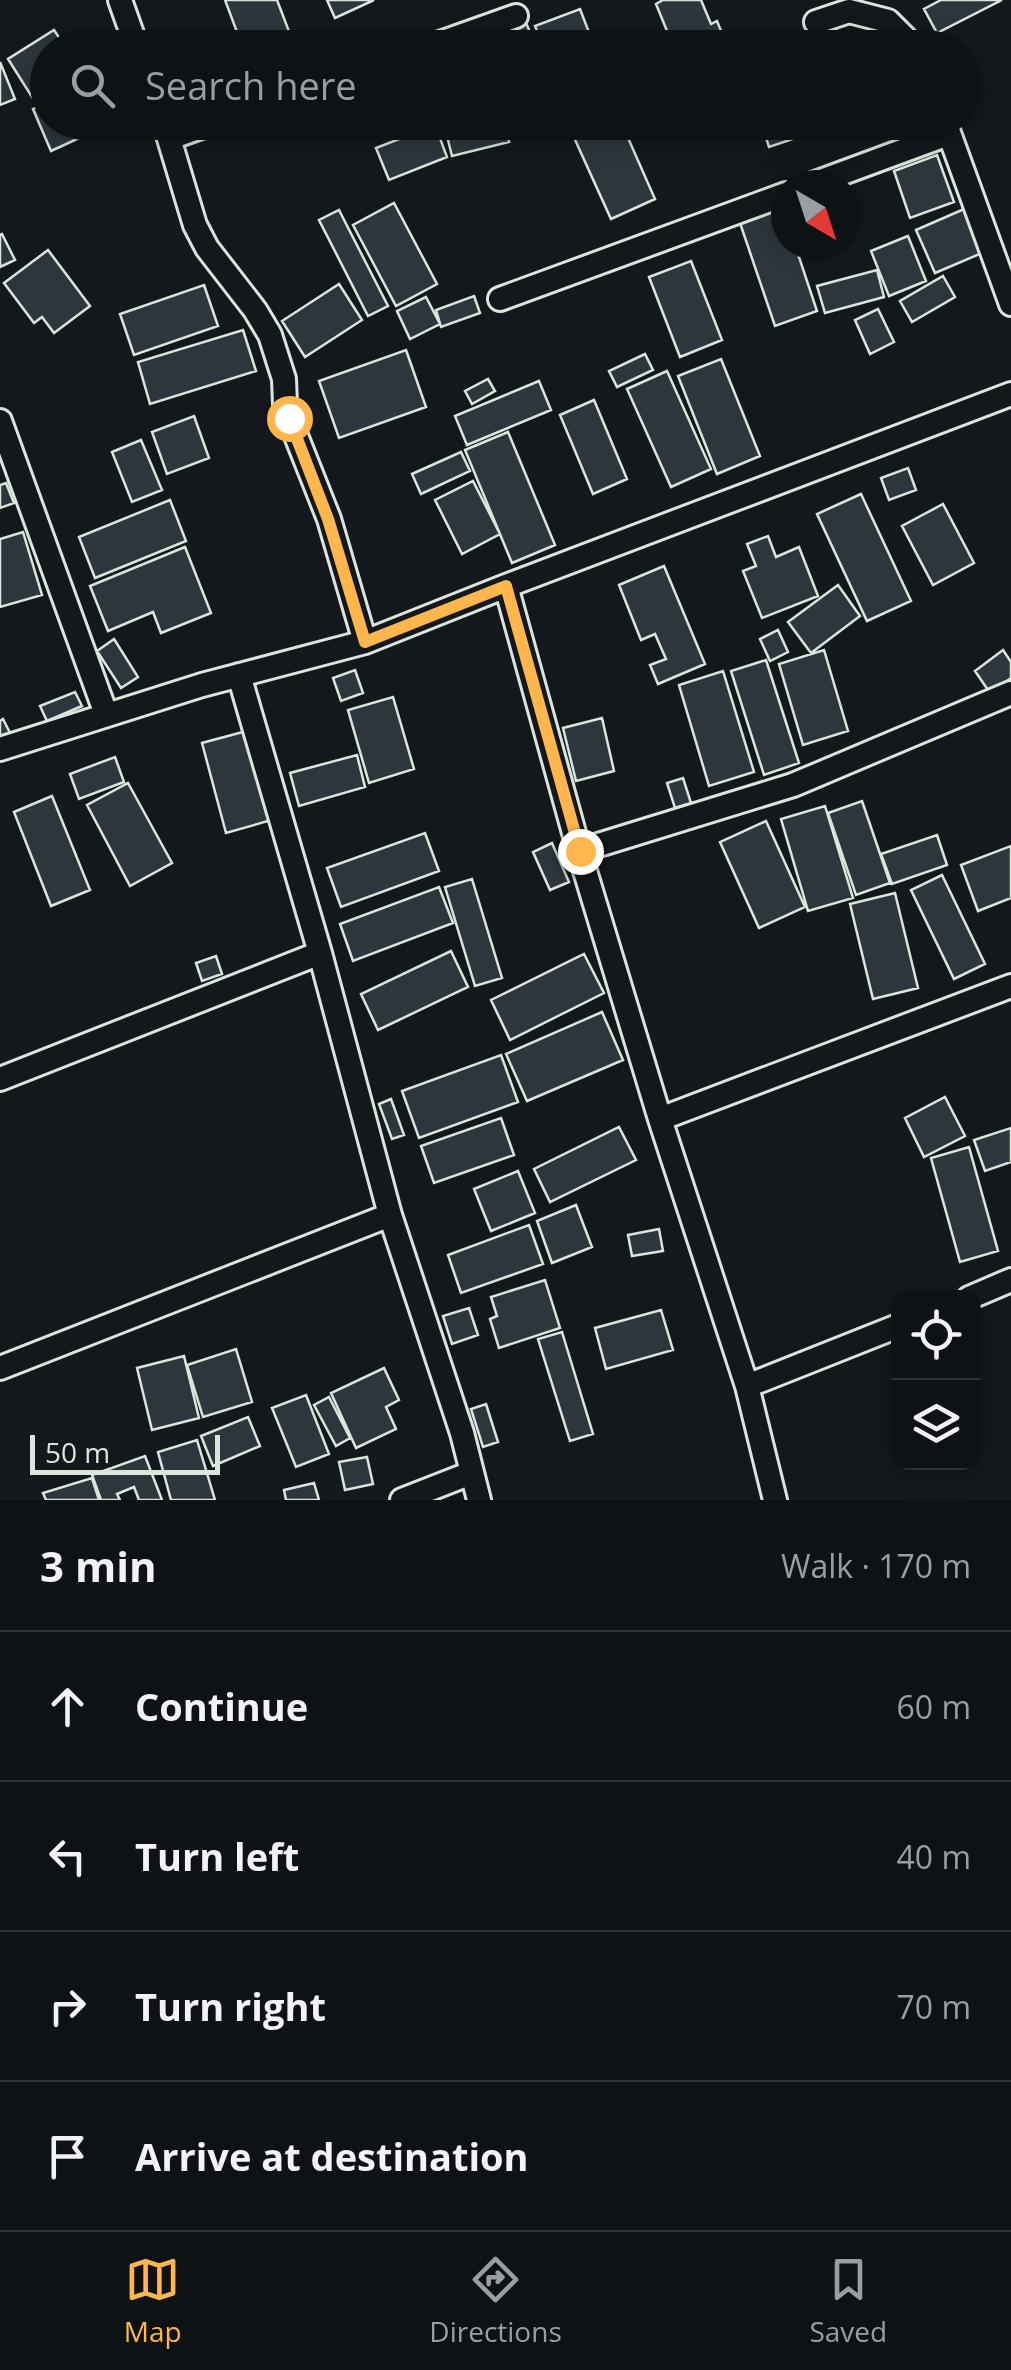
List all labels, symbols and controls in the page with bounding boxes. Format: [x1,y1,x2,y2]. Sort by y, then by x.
search box [30,30,981,140]
icon: search [65,58,120,113]
text: Search here [145,59,357,111]
north arrow [771,170,861,260]
route start [267,396,313,442]
route end [558,829,604,875]
map controls [891,1290,981,1470]
button: locate [891,1290,981,1380]
button: layers [891,1380,981,1470]
scale bar [30,1430,220,1474]
text: 50 m [45,1433,110,1471]
text: 3 min [40,1537,157,1594]
text: Walk · 170 m [781,1544,971,1587]
icon: ahead [40,1679,95,1734]
text: Continue [135,1680,308,1732]
text: 60 m [896,1685,971,1728]
icon: left [40,1829,95,1884]
text: Turn left [135,1830,299,1882]
text: 40 m [896,1835,971,1878]
icon: right [40,1979,95,2034]
text: Turn right [135,1980,326,2032]
text: 70 m [896,1985,971,2028]
icon: arrive [40,2129,95,2184]
text: Arrive at destination [135,2130,529,2182]
tab: Map [124,2252,182,2350]
tab: Directions [429,2252,562,2350]
tab: Saved [809,2252,887,2350]

